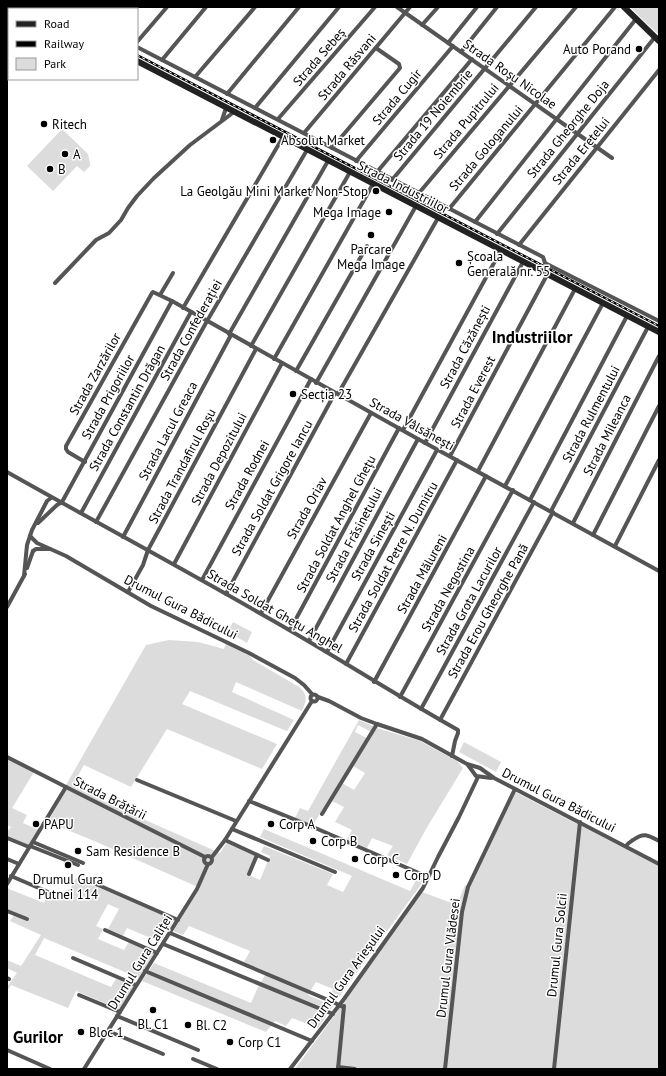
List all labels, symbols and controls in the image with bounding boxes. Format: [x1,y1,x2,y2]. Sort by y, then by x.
legend [8,8,138,80]
text: Road [44,16,69,31]
street label: Strada Sebeș [289,24,349,90]
street label: Strada Răsvani [314,30,380,104]
street label: Strada Roșu Nicolae [460,35,560,113]
text: Railway [44,36,84,51]
place label: Auto Porand [563,41,631,58]
marker: Auto Porand [634,44,644,54]
text: Park [44,56,66,71]
street label: Strada Cugir [369,65,426,129]
street label: Strada 19 Noiembrie [390,66,476,164]
street label: Strada Gheorghe Doja [523,76,613,182]
street label: Strada Pupitrului [429,80,503,162]
street label: Strada Gologanului [445,102,527,194]
street label: Strada Eretelui [549,114,613,188]
place label: Ritech [52,116,87,133]
marker: Ritech [39,119,49,129]
place label: Absolut Market [281,132,366,149]
marker: Absolut Market [268,135,278,145]
place label: A [73,146,81,163]
marker: A [60,149,70,159]
street label: Strada Industriilor [354,157,452,218]
place label: B [58,161,66,178]
marker: B [45,164,55,174]
place label: La Geolgău Mini Market Non-Stop [180,183,368,200]
marker: La Geolgău Mini Market Non-Stop [371,186,381,196]
place label: Mega Image [313,204,381,221]
marker: Mega Image [384,207,394,217]
marker: Parcare Mega Image [366,230,376,240]
place label: Parcare Mega Image [337,241,405,273]
place label: Școala Generală nr. 55 [467,248,550,280]
marker: Școala Generală nr. 55 [454,258,464,268]
street label: Strada Confederației [156,276,226,384]
street label: Strada Căzănești [436,302,494,392]
district label: Industriilor [492,326,572,348]
street label: Strada Zarzărilor [65,329,125,418]
street label: Strada Constantin Drăgan [85,342,169,474]
street label: Strada Prigoriilor [78,351,139,442]
street label: Strada Everest [447,352,499,431]
street label: Strada Rulmentului [558,363,624,465]
street label: Strada Lacul Greaca [135,378,201,484]
place label: Secția 23 [301,386,352,403]
marker: Secția 23 [288,389,298,399]
street label: Strada Mileanca [579,391,635,479]
street label: Strada Vâlsănești [366,394,458,454]
street label: Strada Trandafirul Roșu [144,405,220,527]
street label: Strada Depozitului [187,410,251,508]
street label: Strada Soldat Grigore Iancu [228,417,316,559]
street label: Strada Rodnei [221,437,273,513]
street label: Strada Soldat Anghel Ghețu [292,452,380,596]
street label: Strada Oriav [283,473,331,542]
street label: Strada Soldat Petre N. Dumitru [344,479,442,635]
street label: Strada Frăsinetului [322,485,386,585]
street label: Strada Sinești [347,508,399,584]
street label: Strada Mălureni [393,531,451,617]
street label: Strada Erou Gheorghe Pană [444,540,532,682]
street label: Strada Negostina [417,543,479,635]
street label: Strada Grota Lacurilor [432,543,506,658]
street label: Strada Soldat Ghețu Anghel [204,565,346,657]
street label: Drumul Gura Bădicului [121,571,241,643]
street label: Drumul Gura Bădicului [499,764,619,836]
street label: Strada Brățării [71,772,149,824]
place label: PAPU [44,816,74,833]
place label: Corp A [279,816,315,833]
marker: PAPU [31,819,41,829]
marker: Corp A [266,819,276,829]
place label: Corp B [321,833,357,850]
marker: Corp B [308,836,318,846]
place label: Sam Residence B [86,843,180,860]
marker: Sam Residence B [73,846,83,856]
place label: Corp C [363,851,399,868]
marker: Corp C [350,854,360,864]
marker: Drumul Gura Putnei 114 [63,860,73,870]
place label: Corp D [404,867,441,884]
marker: Corp D [391,870,401,880]
place label: Drumul Gura Putnei 114 [33,871,103,903]
street label: Drumul Gura Solcii [543,892,571,998]
street label: Drumul Gura Vlădesei [432,897,464,1019]
street label: Drumul Gura Caliței [104,911,176,1013]
street label: Drumul Gura Arieșului [303,922,389,1032]
marker: Bl. C1 [148,1005,158,1015]
place label: Bl. C1 [137,1016,169,1033]
place label: Bl. C2 [196,1017,227,1034]
marker: Bl. C2 [183,1020,193,1030]
place label: Bloc 1 [89,1024,123,1041]
district label: Gurilor [13,1026,63,1048]
marker: Bloc 1 [76,1027,86,1037]
place label: Corp C1 [238,1034,281,1051]
marker: Corp C1 [225,1037,235,1047]

